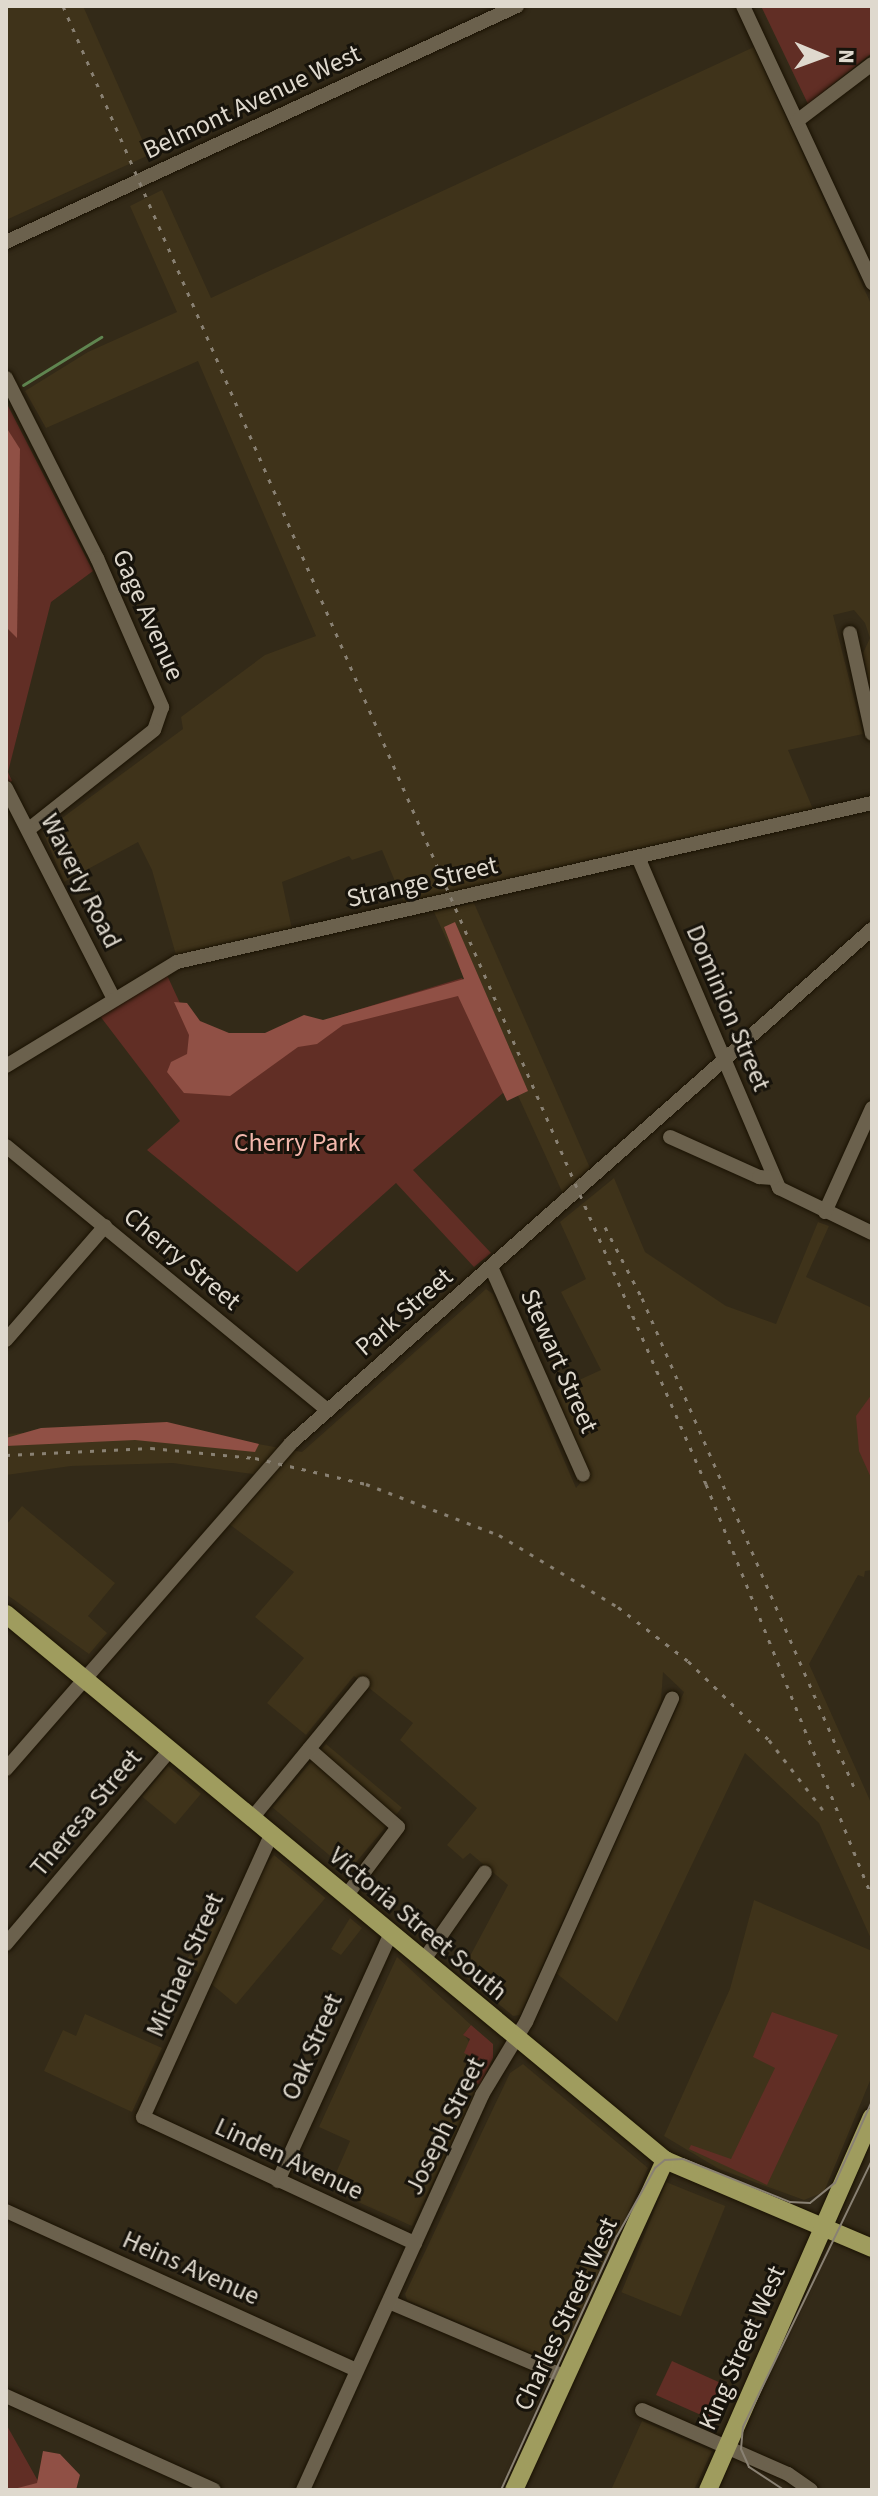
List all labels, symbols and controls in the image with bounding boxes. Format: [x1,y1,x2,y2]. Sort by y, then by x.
north arrow [782,16,862,96]
street label: Belmont Avenue West [138,38,366,166]
text: N [830,49,862,64]
street label: Gage Avenue [105,545,191,685]
street label: Waverly Road [34,808,128,954]
street label: Strange Street [344,850,500,914]
street label: Dominion Street [679,920,777,1096]
park label: Cherry Park [234,1127,360,1159]
street label: Cherry Street [117,1201,247,1317]
street label: Park Street [349,1261,459,1363]
street label: Stewart Street [513,1284,605,1438]
street label: Theresa Street [24,1743,148,1883]
street label: Victoria Street South [323,1840,513,2008]
street label: Michael Street [139,1888,231,2042]
street label: Oak Street [275,1989,349,2105]
street label: Joseph Street [398,2052,492,2200]
street label: Linden Avenue [210,2111,368,2207]
street label: Charles Street West [508,2212,624,2416]
street label: Heins Avenue [118,2224,264,2312]
street label: King Street West [692,2261,792,2435]

